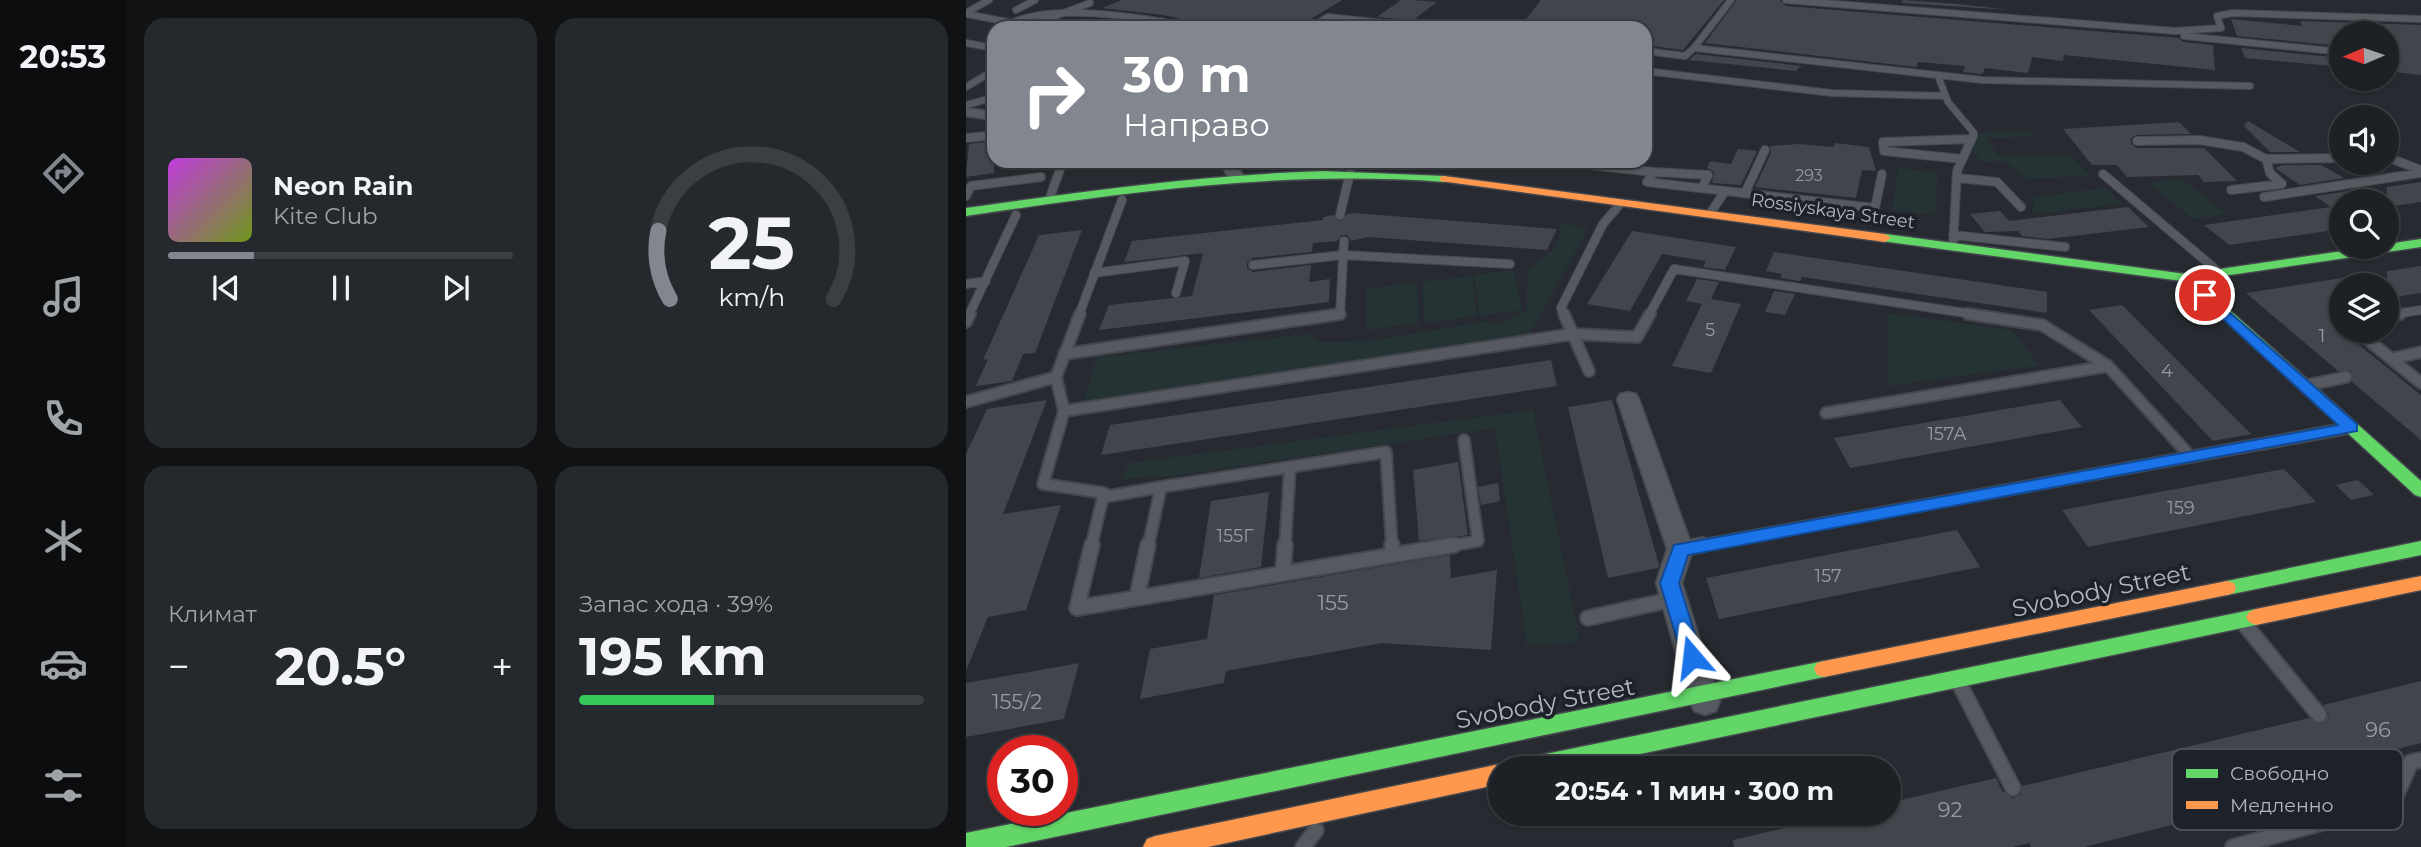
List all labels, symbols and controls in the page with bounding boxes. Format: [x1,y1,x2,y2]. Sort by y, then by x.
north arrow [2329,21,2399,91]
map controls [2329,21,2399,343]
text: 20:53 [20,37,106,76]
text: 30 m [1123,45,1251,104]
icon: right [1008,49,1099,140]
text: Направо [1123,105,1270,144]
button: sound [2329,105,2399,175]
icon: directions [39,149,88,198]
house number: 293 [1795,166,1823,185]
text: Neon Rain [273,170,414,202]
street label: Rossiyskaya Street [1750,189,1916,233]
button: search [2329,189,2399,259]
text: 25 [708,199,795,287]
text: Kite Club [273,202,378,230]
pin [2175,265,2235,325]
icon: previous [207,269,245,307]
icon: pause [322,269,360,307]
icon: next [437,269,475,307]
icon: music [39,272,88,321]
button: layers [2329,273,2399,343]
icon: arrive [2186,276,2224,314]
text: km/h [718,282,785,312]
house number: 5 [1705,319,1715,341]
house number: 1 [2319,325,2325,347]
house number: 4 [2161,360,2173,382]
icon: phone [39,394,88,443]
house number: 157А [1927,423,1967,445]
house number: 159 [2167,497,2195,519]
icon: climate [39,516,88,565]
house number: 155Г [1216,525,1254,547]
street label: Svobody Street [2009,557,2193,623]
house number: 157 [1814,565,1842,587]
text: Запас хода · 39% [579,590,773,618]
house number: 155 [1317,590,1349,615]
text: Климат [168,600,257,628]
position arrow [1655,620,1729,694]
text: 195 km [579,625,767,688]
text: 20.5° [275,635,406,698]
icon: car [39,639,88,688]
text: − [168,643,190,690]
text: + [491,643,513,690]
street label: Svobody Street [1453,671,1637,735]
house number: 155/2 [992,689,1042,714]
house number: 96 [2365,717,2391,742]
speed limit sign: 30 [987,735,1078,826]
legend [2172,749,2403,830]
icon: filters [39,761,88,810]
text: Свободно [2230,762,2329,785]
text: 20:54 · 1 мин · 300 m [1555,775,1834,807]
text: Медленно [2230,794,2334,817]
house number: 92 [1938,797,1962,822]

